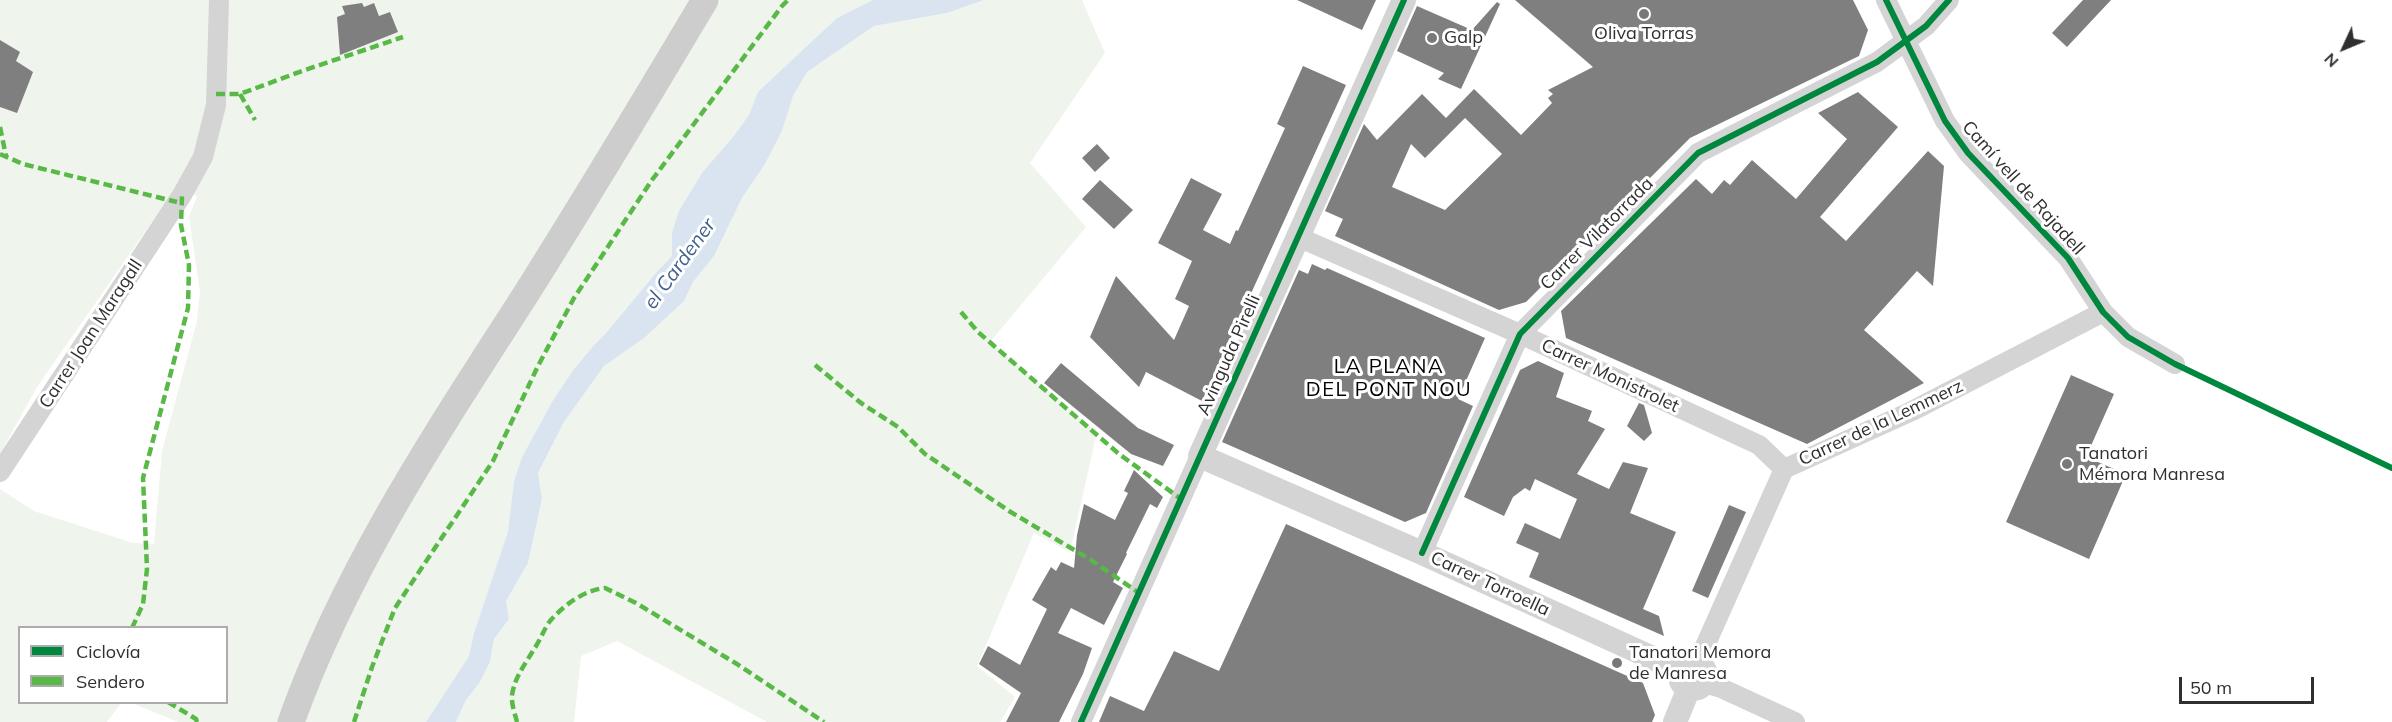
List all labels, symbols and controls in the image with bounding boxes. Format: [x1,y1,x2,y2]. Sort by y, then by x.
marker: Oliva Torras [1637,7,1651,21]
north arrow [2314,18,2374,78]
place label: Oliva Torras [1594,23,1694,45]
place label: Galp [1444,27,1483,49]
marker: Galp [1425,31,1439,45]
text: N [2320,49,2342,72]
street label: Camí vell de Rajadell [1957,117,2089,259]
street label: Carrer Vilatorrada [1536,173,1658,295]
water label: el Cardener [639,214,721,314]
street label: Carrer Joan Maragall [35,256,147,412]
street label: Avinguda Pirelli [1193,291,1265,419]
street label: Carrer Monistrolet [1538,335,1682,417]
district label: LA PLANA DEL PONT NOU [1306,355,1472,402]
street label: Carrer de la Lemmerz [1795,375,1967,471]
place label: Tanatori Mémora Manresa [2079,443,2225,486]
marker: Tanatori Mémora Manresa [2060,457,2074,471]
street label: Carrer Torroella [1427,547,1553,621]
legend [18,626,228,704]
text: Ciclovía [76,640,141,663]
place label: Tanatori Memora de Manresa [1629,642,1771,684]
marker: Tanatori Memora de Manresa [1610,656,1624,670]
scale bar [2182,665,2317,703]
text: Sendero [76,670,145,693]
text: 50 m [2190,676,2232,699]

